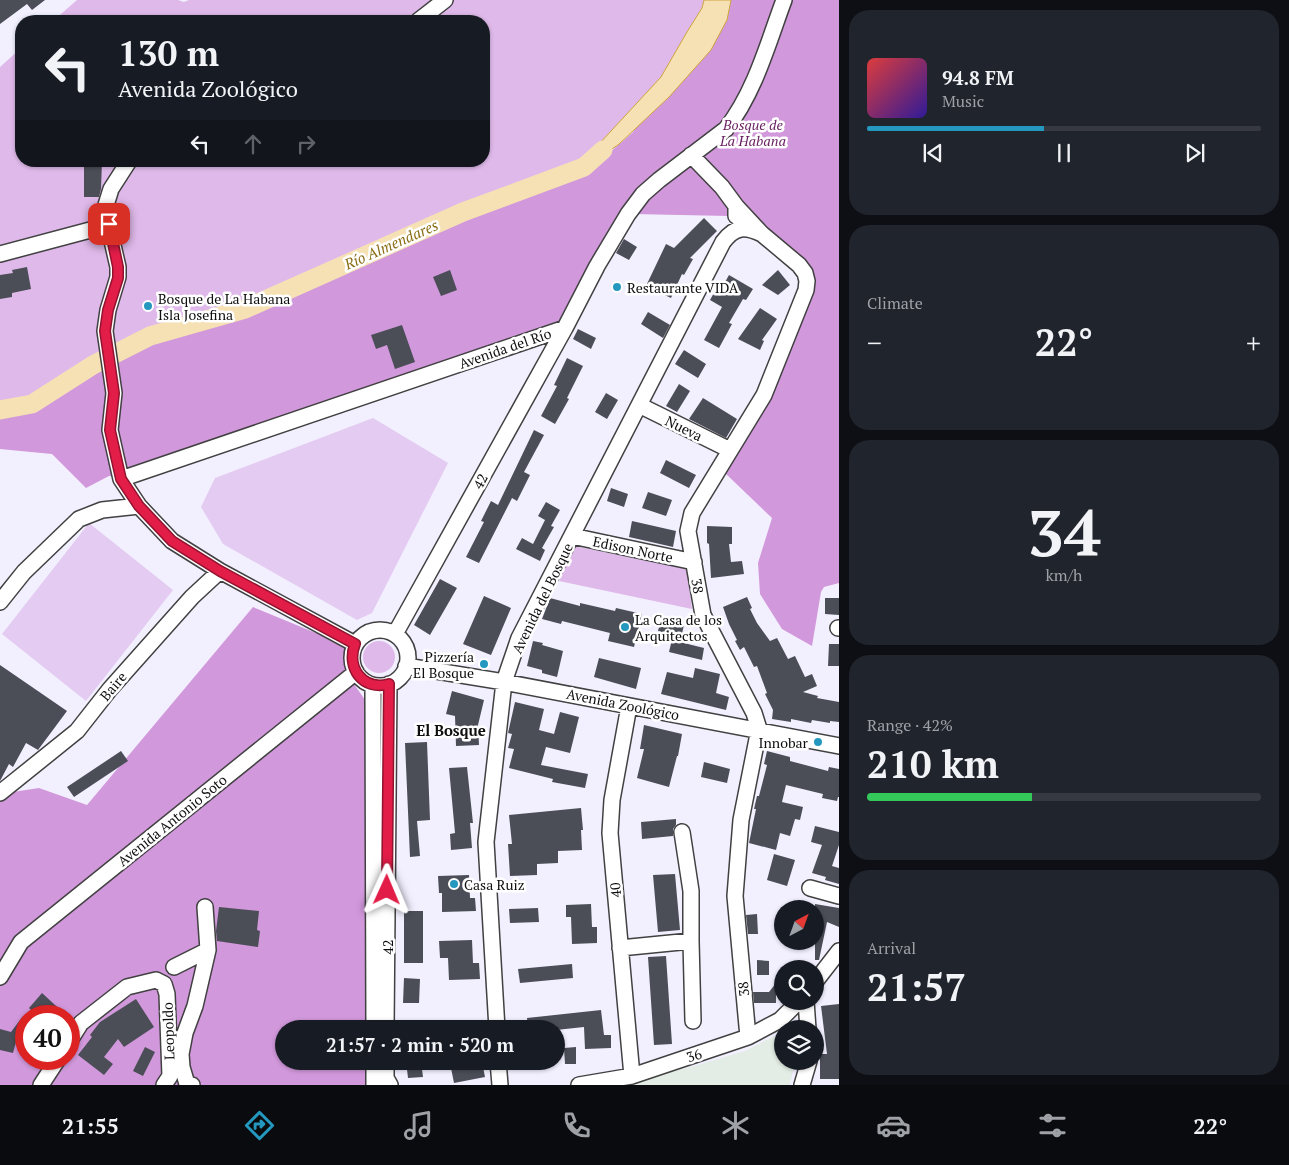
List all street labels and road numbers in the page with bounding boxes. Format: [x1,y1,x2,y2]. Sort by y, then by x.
street label: Avenida del Río [456,323,554,373]
street label: Nueva [662,411,706,445]
street label: 42 [468,470,492,492]
street label: Edison Norte [591,531,675,567]
street label: Avenida del Bosque [507,540,577,656]
street label: 38 [687,577,709,595]
street label: Baire [95,668,131,704]
street label: Avenida Zoológico [565,684,681,724]
street label: Avenida Antonio Soto [113,770,231,870]
street label: 40 [605,882,625,898]
street label: 42 [378,940,397,954]
street label: 38 [733,981,753,997]
street label: Leopoldo [157,1002,179,1060]
street label: 36 [684,1043,705,1066]

